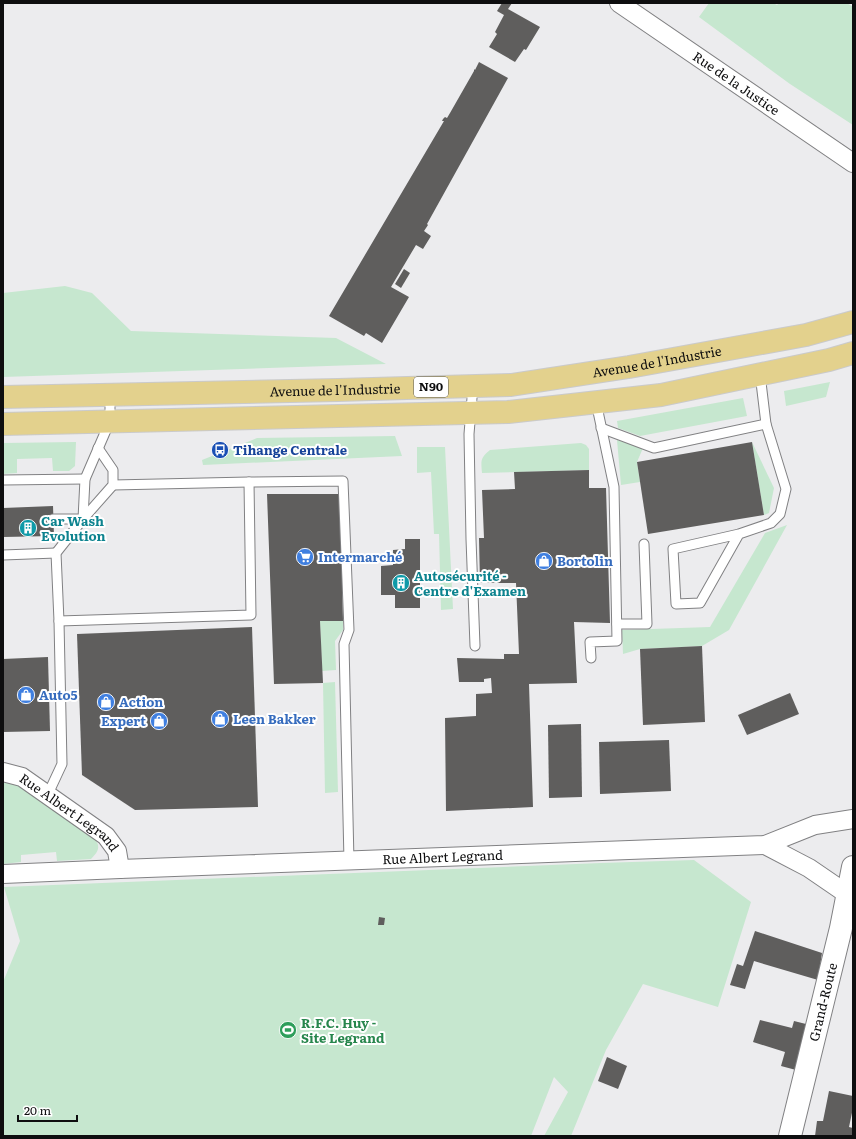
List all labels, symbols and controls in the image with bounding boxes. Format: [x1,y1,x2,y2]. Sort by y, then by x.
street label: Rue de la Justice [689,46,784,119]
street label: Avenue de l'Industrie [591,340,723,381]
road number: N90 [414,377,448,397]
street label: Avenue de l'Industrie [269,378,401,400]
bus stop icon: Tihange Centrale [210,440,230,460]
place label: Tihange Centrale [233,440,347,459]
place label: Car Wash Evolution [41,511,106,545]
building icon: Car Wash Evolution [18,518,38,538]
supermarket icon: Intermarché [295,547,315,567]
place label: Intermarché [318,547,402,566]
shop icon: Bortolin [534,551,554,571]
place label: Bortolin [557,551,613,570]
place label: Autosécurité - Centre d'Examen [414,566,526,600]
building icon: Autosécurité - Centre d'Examen [391,573,411,593]
shop icon: Auto5 [16,685,36,705]
place label: Auto5 [39,685,78,704]
shop icon: Action [96,692,116,712]
place label: Action [119,692,163,711]
shop icon: Leen Bakker [210,709,230,729]
place label: Leen Bakker [233,709,316,728]
place label: Expert [101,711,146,730]
shop icon: Expert [149,711,169,731]
street label: Rue Albert Legrand [16,768,124,855]
street label: Rue Albert Legrand [382,845,503,868]
street label: Grand-Route [804,960,841,1043]
place label: R.F.C. Huy - Site Legrand [301,1013,385,1047]
sports icon: R.F.C. Huy - Site Legrand [278,1020,298,1040]
scale bar [18,1097,77,1123]
text: 20 m [24,1101,51,1119]

